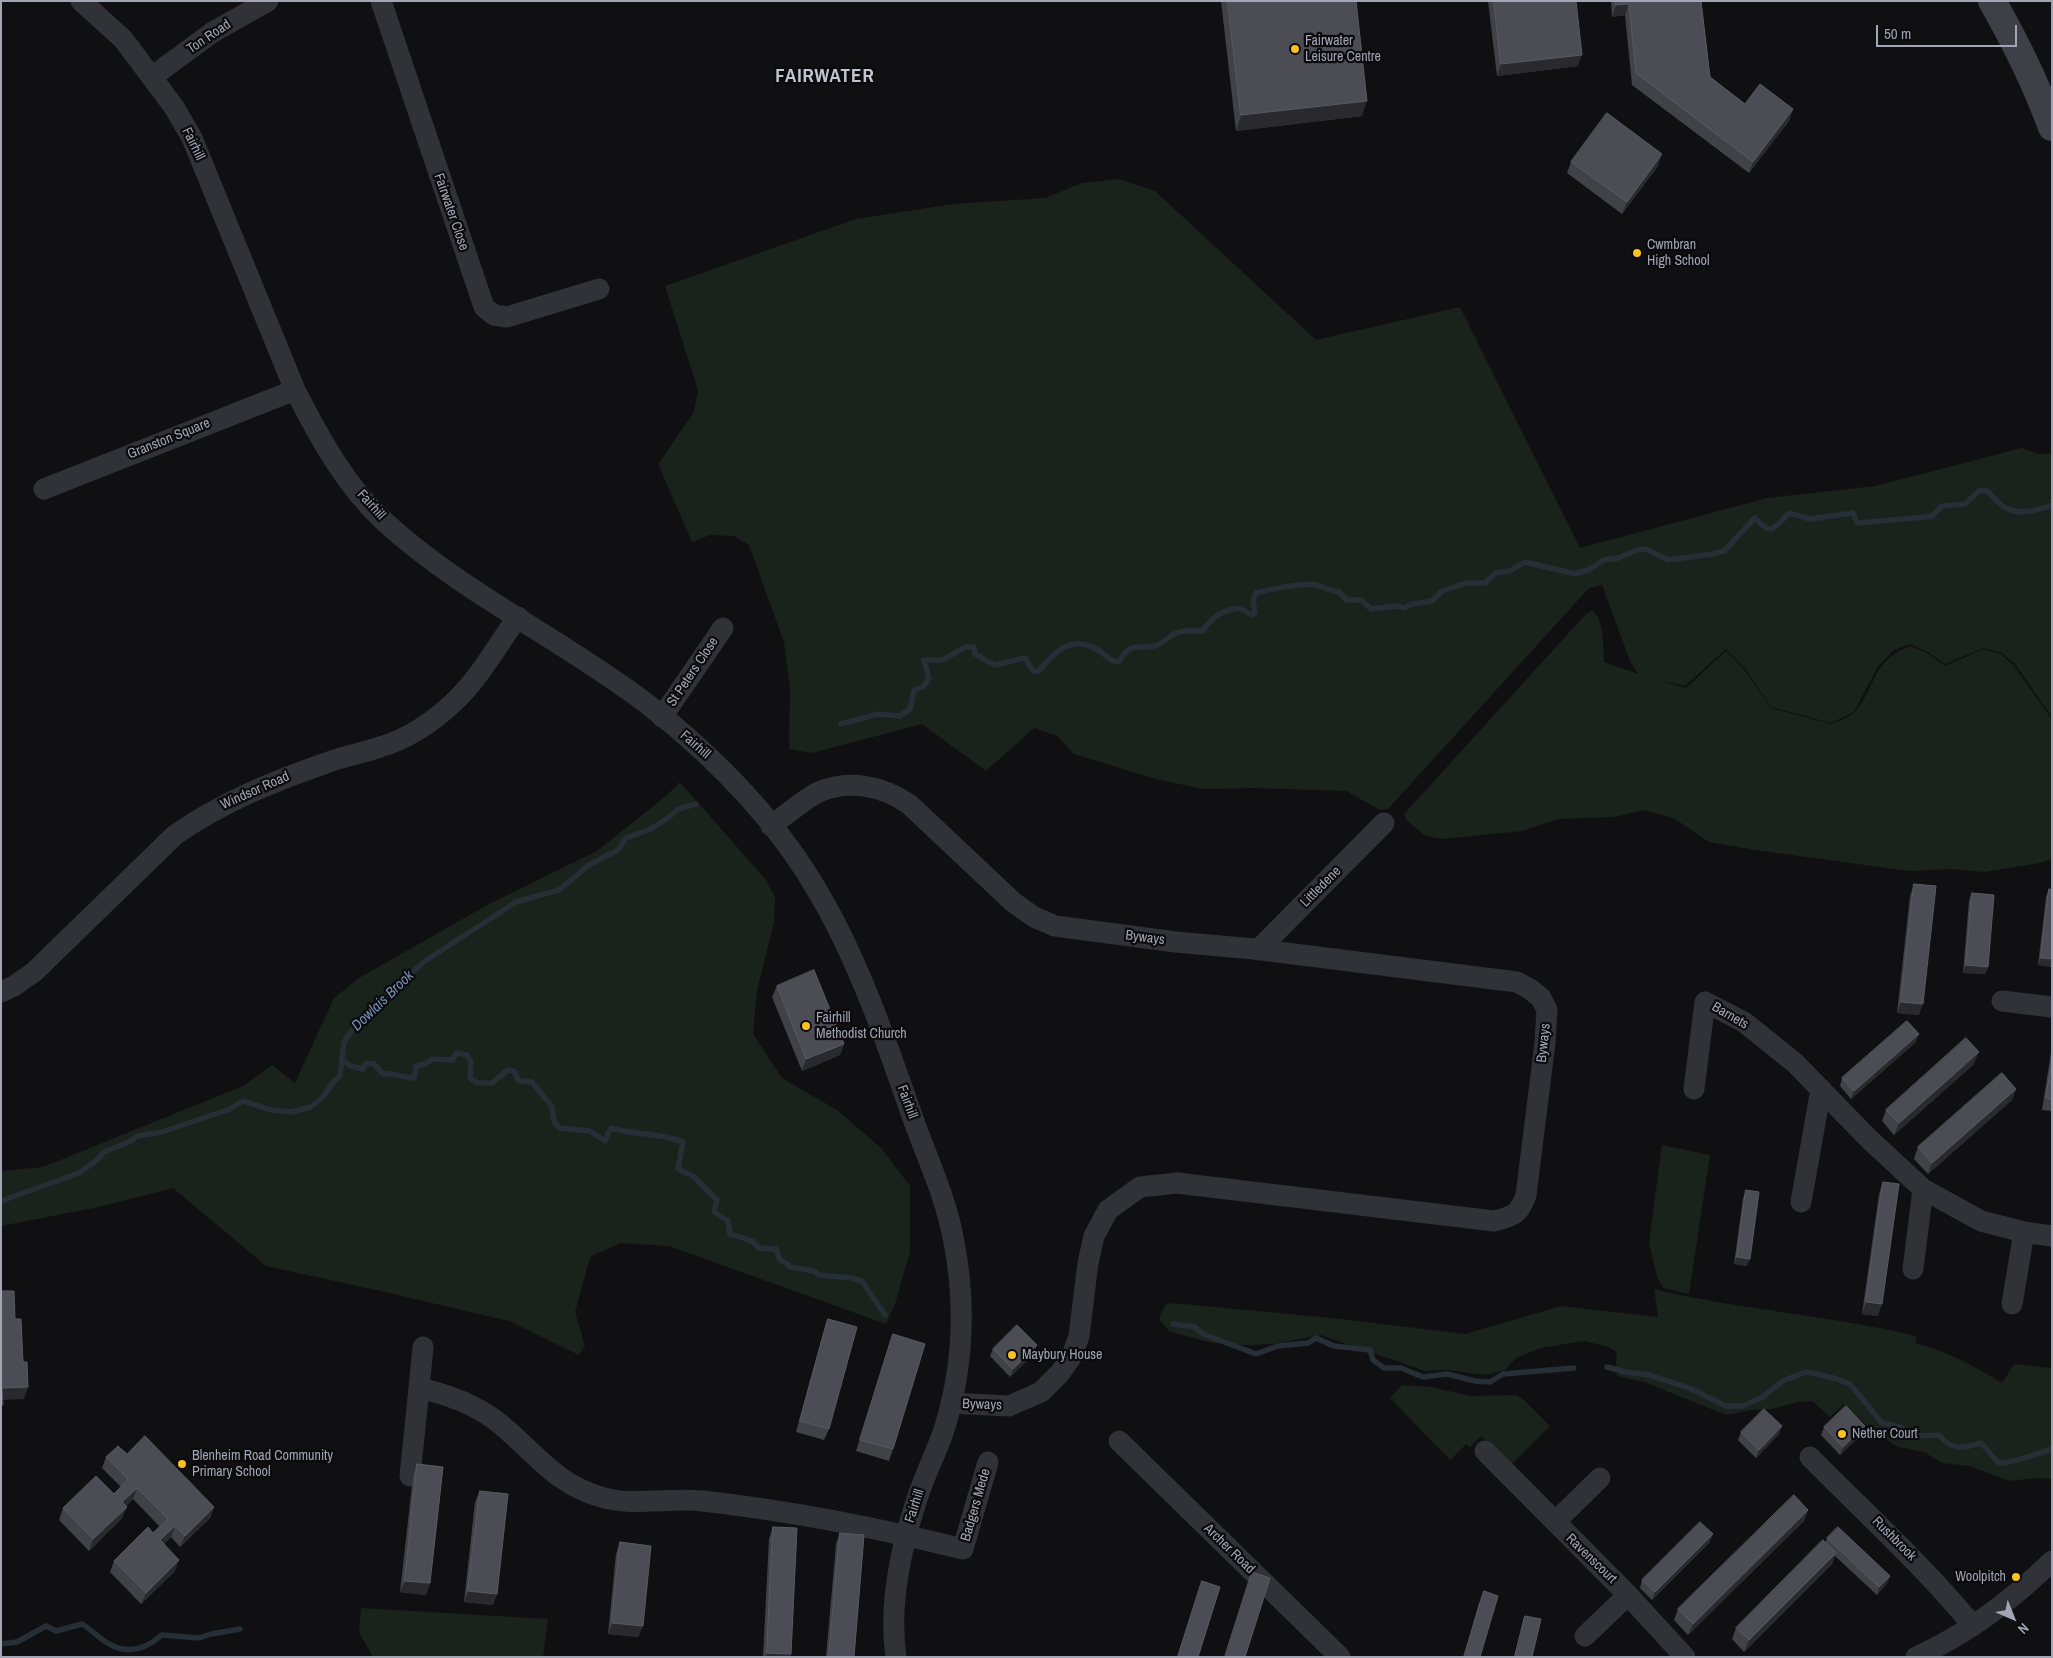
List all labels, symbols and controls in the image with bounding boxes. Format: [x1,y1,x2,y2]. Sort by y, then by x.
scale bar [1878,15,2019,47]
street label: Ton Road [184,16,234,58]
text: 50 m [1884,23,1911,44]
place label: Fairwater Leisure Centre [1305,33,1381,65]
marker: Fairwater Leisure Centre [1289,43,1301,55]
district label: FAIRWATER [774,66,876,88]
street label: Fairhill [178,125,208,163]
street label: Fairwater Close [430,171,472,253]
place label: Cwmbran High School [1647,237,1710,270]
marker: Cwmbran High School [1631,247,1643,259]
street label: Granston Square [125,415,213,463]
street label: Fairhill [353,487,389,523]
street label: St Peters Close [664,634,722,710]
street label: Fairhill [676,727,714,763]
street label: Windsor Road [218,768,292,814]
street label: Littledene [1297,863,1345,911]
street label: Byways [1124,927,1166,949]
water label: Dowlais Brook [348,967,418,1035]
street label: Barnets [1709,999,1751,1033]
place label: Fairhill Methodist Church [816,1010,907,1042]
marker: Fairhill Methodist Church [800,1020,812,1032]
street label: Byways [1534,1022,1554,1064]
street label: Fairhill [893,1083,921,1121]
place label: Maybury House [1022,1347,1102,1363]
marker: Maybury House [1006,1349,1018,1361]
street label: Byways [962,1396,1002,1414]
place label: Nether Court [1852,1426,1918,1442]
marker: Nether Court [1836,1428,1848,1440]
place label: Blenheim Road Community Primary School [192,1448,333,1480]
marker: Blenheim Road Community Primary School [176,1458,188,1470]
street label: Badgers Mede [958,1467,994,1543]
street label: Fairhill [902,1487,928,1525]
street label: Rushbrook [1868,1513,1920,1565]
street label: Archer Road [1200,1521,1258,1577]
street label: Ravenscourt [1562,1531,1620,1587]
place label: Woolpitch [1955,1569,2006,1585]
marker: Woolpitch [2010,1571,2022,1583]
north arrow [1988,1593,2038,1643]
text: N [2014,1619,2033,1638]

